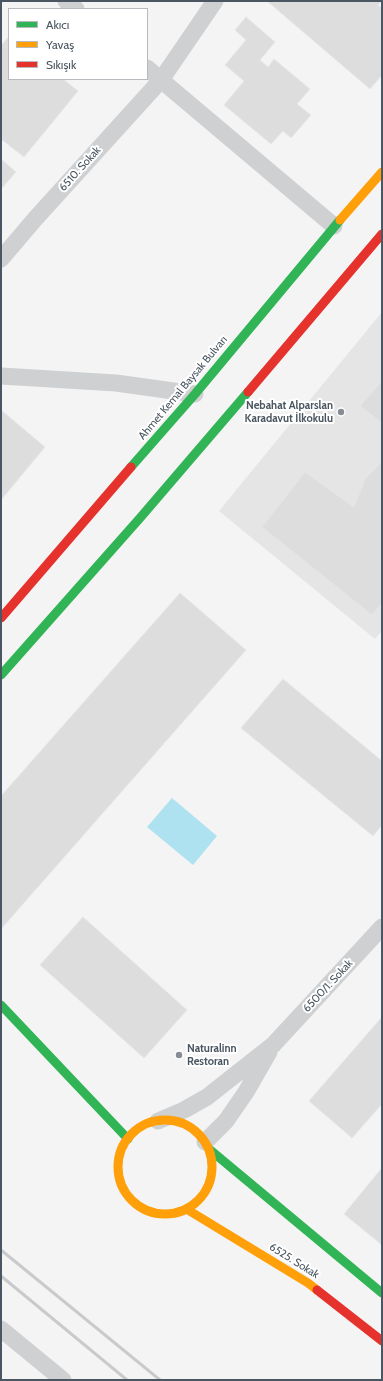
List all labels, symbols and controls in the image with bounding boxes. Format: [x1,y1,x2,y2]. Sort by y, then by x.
legend [8,8,148,80]
text: Akıcı [46,17,69,32]
text: Yavaş [46,37,74,52]
text: Sıkışık [46,57,76,72]
street label: 6510. Sokak [56,144,104,194]
street label: Ahmet Kemal Baysak Bulvarı [136,333,230,443]
place label: Nebahat Alparslan Karadavut İlkokulu [245,399,333,425]
marker: Nebahat Alparslan Karadavut İlkokulu [336,407,346,417]
street label: 6500/1. Sokak [300,957,356,1015]
place label: Naturalinn Restoran [187,1042,237,1068]
marker: Naturalinn Restoran [174,1050,184,1060]
street label: 6525. Sokak [267,1241,321,1281]

